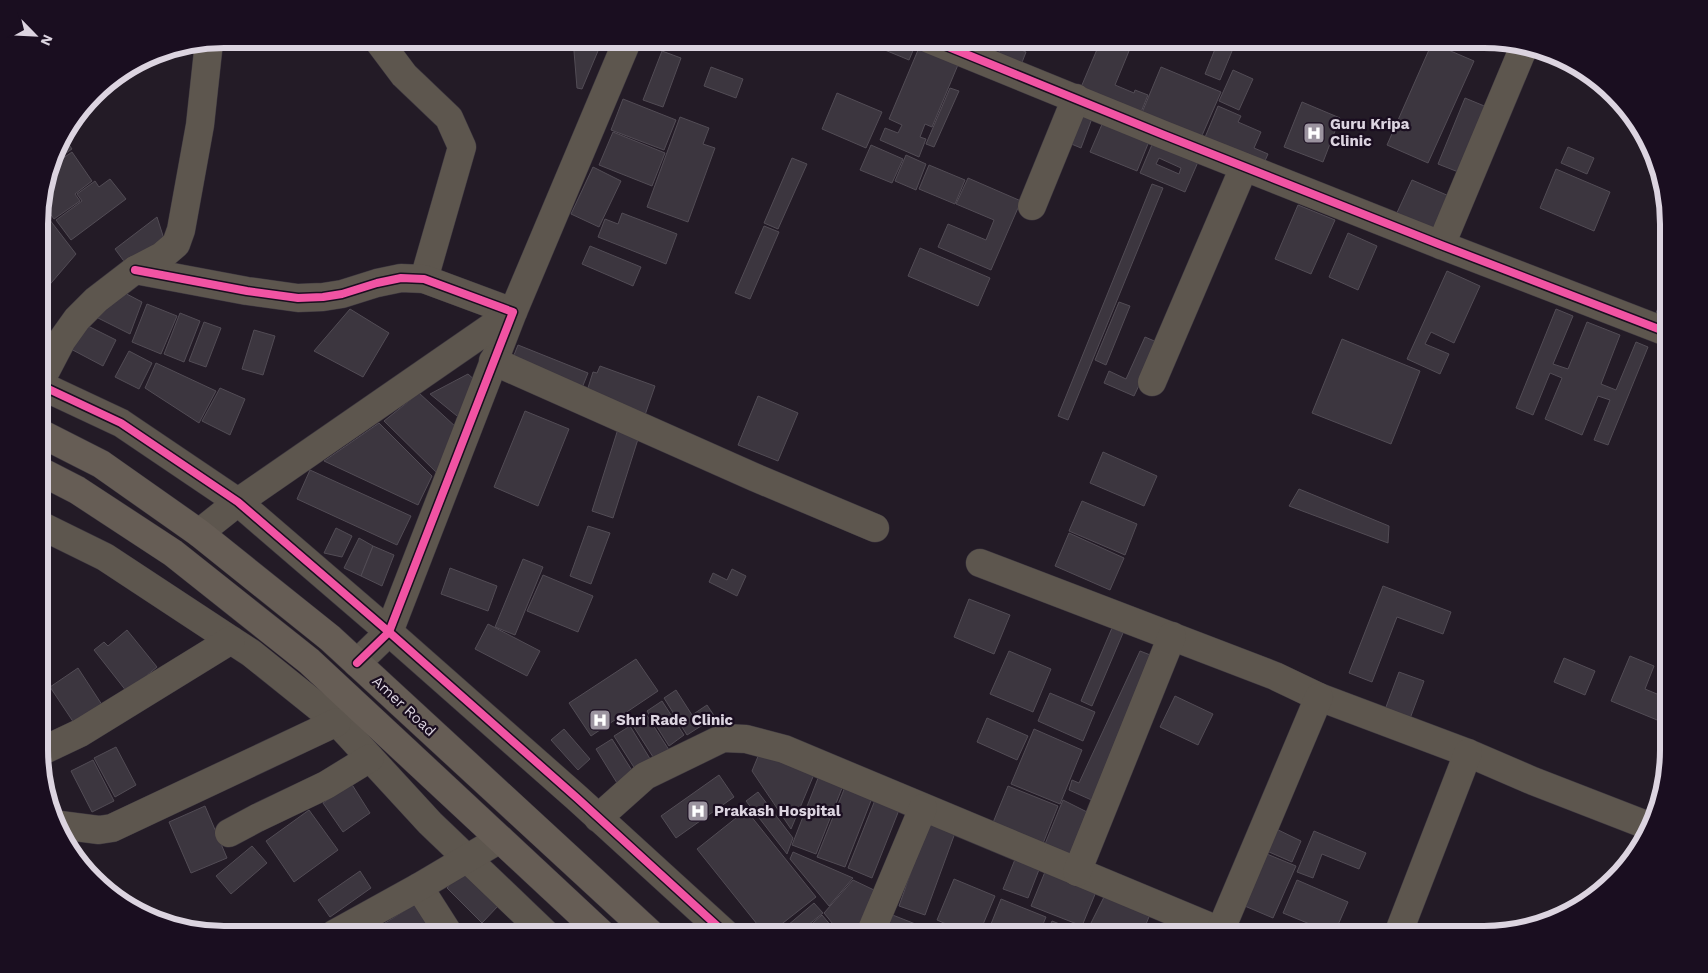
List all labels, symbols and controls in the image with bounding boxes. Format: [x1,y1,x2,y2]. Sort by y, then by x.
north arrow [10,10,60,60]
text: N [37,32,56,48]
place label: Guru Kripa Clinic [1330,115,1410,150]
hospital icon: Guru Kripa Clinic [1302,121,1326,145]
street label: Amer Road [368,672,440,740]
hospital icon: Shri Rade Clinic [588,708,612,732]
place label: Shri Rade Clinic [616,711,734,729]
hospital icon: Prakash Hospital [686,799,710,823]
place label: Prakash Hospital [714,802,841,820]

